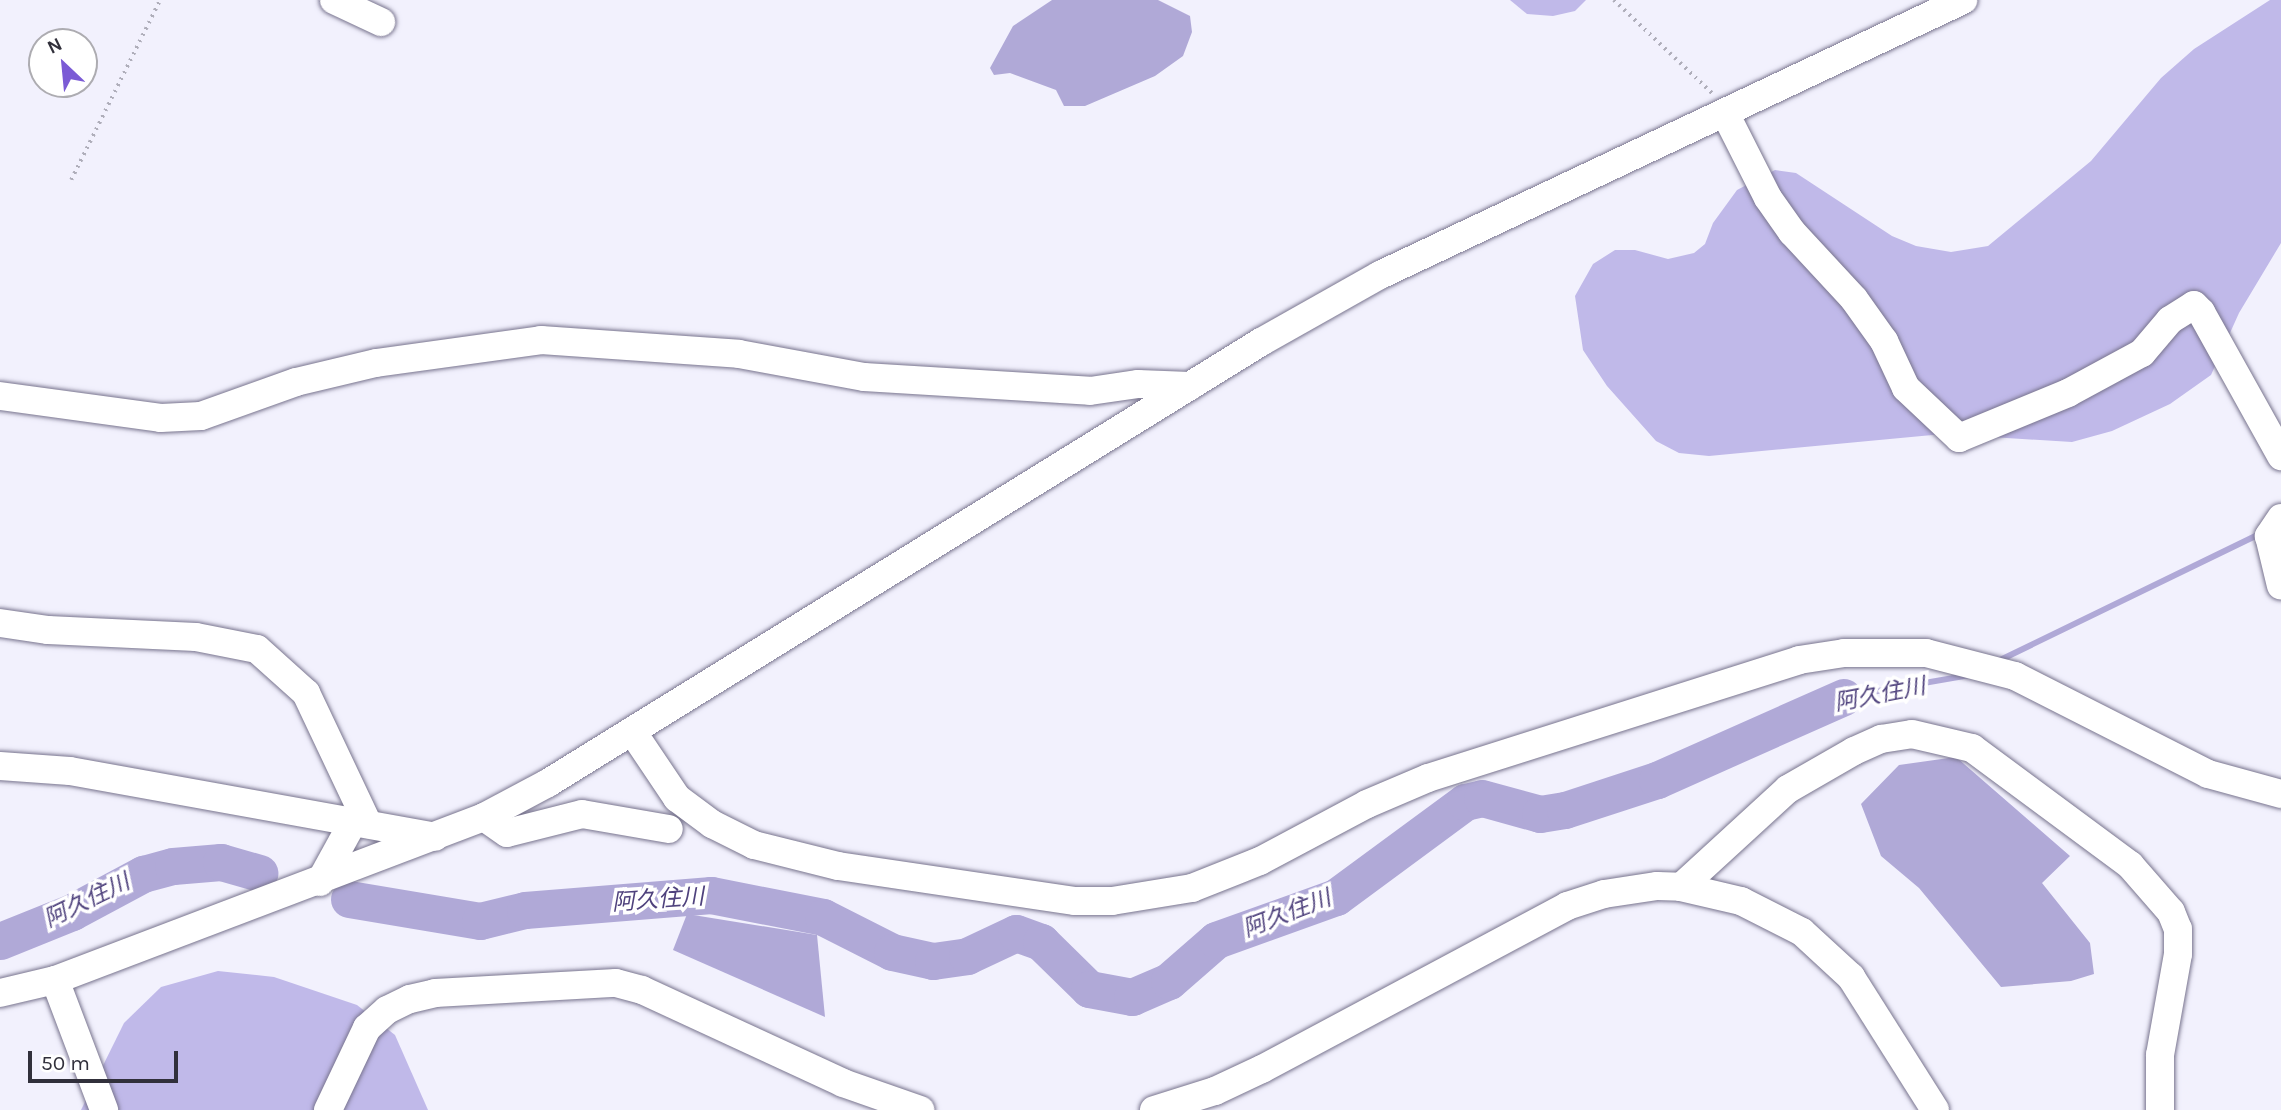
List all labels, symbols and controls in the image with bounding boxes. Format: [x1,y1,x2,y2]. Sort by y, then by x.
north arrow [28,28,98,98]
text: N [44,33,66,59]
water label: 阿久住川 [1832,673,1928,717]
water label: 阿久住川 [40,868,134,934]
water label: 阿久住川 [611,883,705,917]
water label: 阿久住川 [1239,885,1335,943]
scale bar [32,1036,182,1080]
text: 50 m [41,1051,90,1075]

